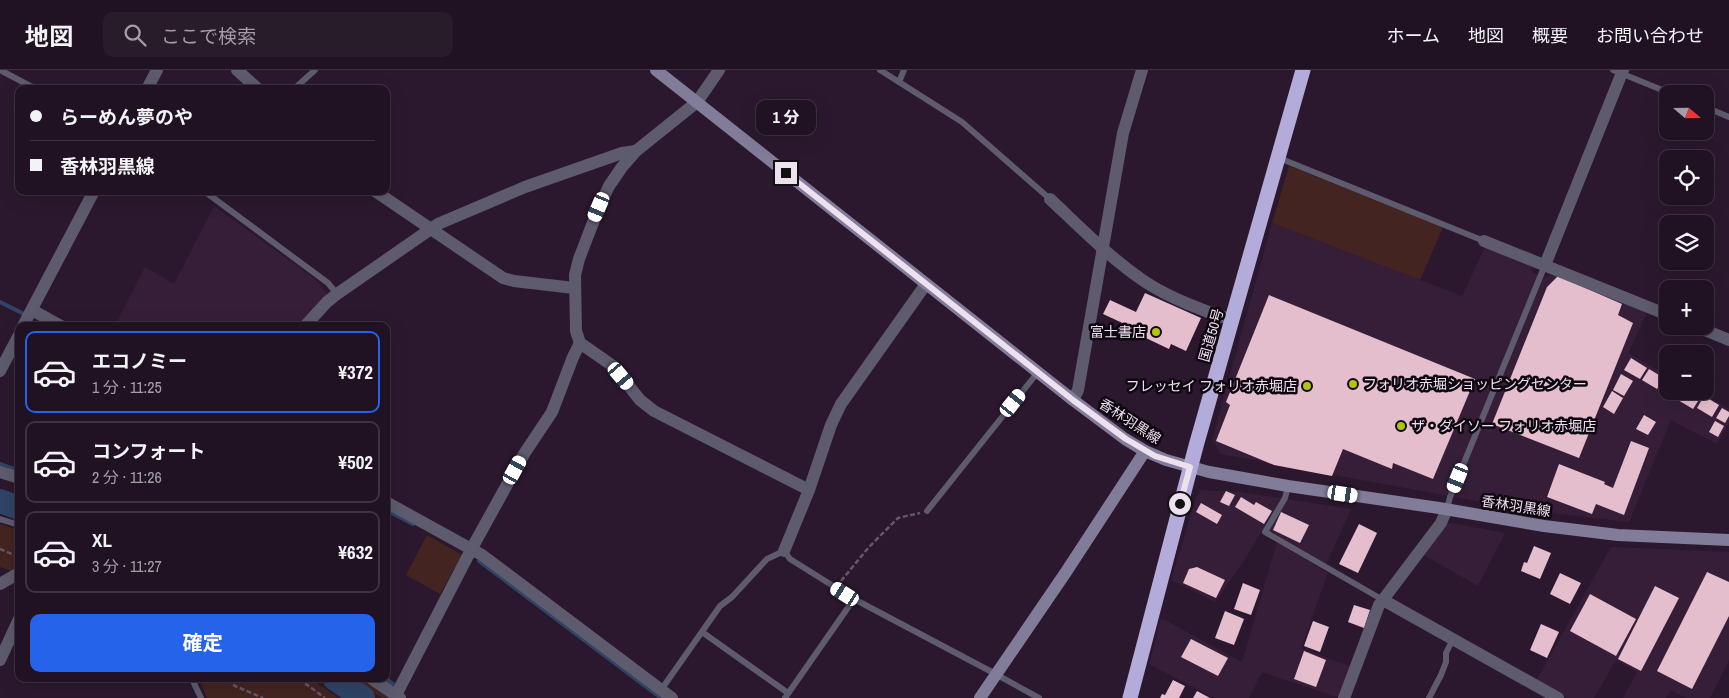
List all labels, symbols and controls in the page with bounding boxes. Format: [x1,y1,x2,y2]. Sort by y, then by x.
search box [103,12,453,57]
text: 地図 [25,20,73,52]
icon: search [121,21,149,49]
text: ここで検索 [161,23,256,49]
text: ホーム [1387,23,1440,48]
text: 地図 [1468,23,1504,48]
text: 概要 [1532,23,1568,48]
text: お問い合わせ [1596,23,1704,48]
north arrow [1659,85,1714,140]
map controls [1659,85,1714,400]
callout: 1 分 [756,101,816,136]
text: らーめん夢のや [60,104,193,130]
text: 1 分 [773,106,799,128]
button: locate [1659,150,1714,205]
text: 香林羽黒線 [60,153,155,179]
route end [775,162,797,184]
car [586,190,611,224]
button: layers [1659,215,1714,270]
button: + [1659,280,1714,335]
street label: 国道50号 [1195,306,1227,364]
place label: 富士書店 [1090,323,1146,341]
marker: 富士書店 [1150,326,1162,338]
button: − [1659,345,1714,400]
text: エコノミー [92,348,187,374]
icon: car [32,350,77,395]
text: ¥372 [338,359,373,385]
car [605,360,636,392]
place label: フォリオ赤堀ショッピングセンター [1363,375,1587,393]
text: 1 分 · 11:25 [92,376,162,398]
place label: フレッセイ フォリオ赤堀店 [1126,377,1297,395]
marker: フォリオ赤堀ショッピングセンター [1347,378,1359,390]
marker: フレッセイ フォリオ赤堀店 [1301,380,1313,392]
car [997,387,1028,419]
street label: 香林羽黒線 [1096,394,1164,448]
place label: ザ・ダイソー フォリオ赤堀店 [1411,417,1596,435]
marker: ザ・ダイソー フォリオ赤堀店 [1395,420,1407,432]
text: コンフォート [92,438,205,464]
icon: car [32,440,77,485]
text: ¥502 [338,449,373,475]
car [501,453,528,487]
car [1445,461,1470,495]
text: 2 分 · 11:26 [92,466,162,488]
car [1327,484,1358,504]
street label: 香林羽黒線 [1480,492,1552,520]
route start [1169,493,1191,515]
text: XL [92,527,112,553]
icon: car [32,530,77,575]
text: ¥632 [338,539,373,565]
text: 3 分 · 11:27 [92,555,162,577]
car [828,580,861,608]
button: 確定 [30,614,375,672]

